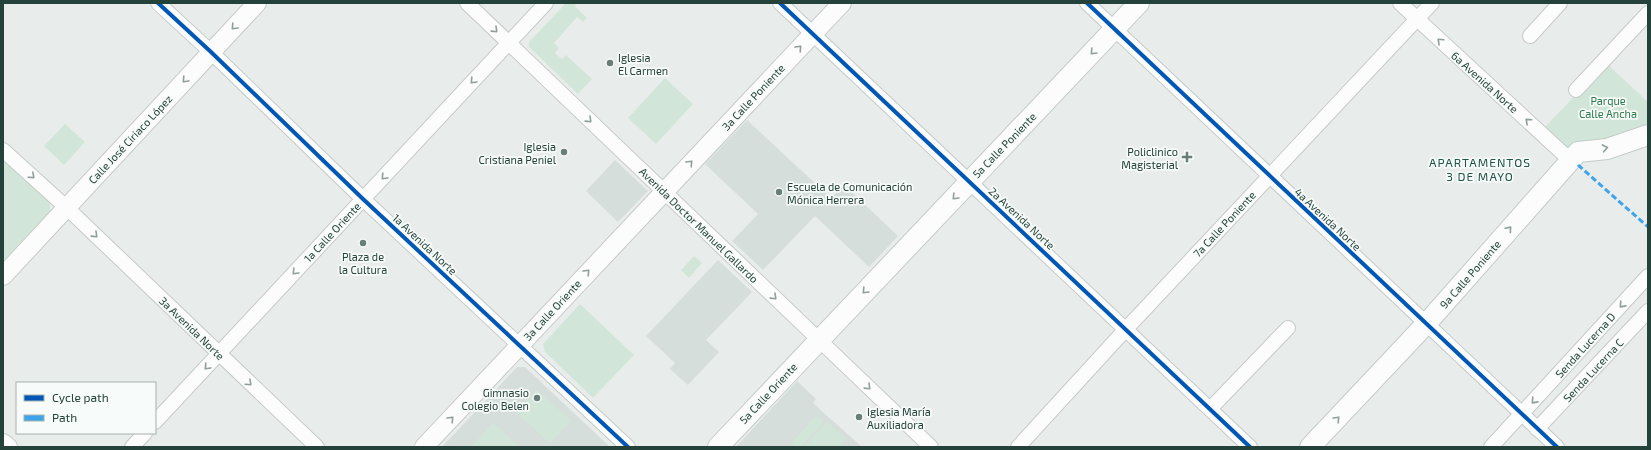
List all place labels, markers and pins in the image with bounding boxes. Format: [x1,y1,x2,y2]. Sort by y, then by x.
place label: Iglesia El Carmen [618,51,668,77]
marker: Iglesia El Carmen [605,58,615,68]
place label: Iglesia Cristiana Peniel [479,140,557,166]
place label: Policlinico Magisterial [1121,145,1179,171]
marker: Iglesia Cristiana Peniel [559,147,569,157]
marker: Policlinico Magisterial [1181,151,1193,163]
place label: Escuela de Comunicación Mónica Herrera [787,180,912,206]
marker: Escuela de Comunicación Mónica Herrera [774,187,784,197]
marker: Plaza de la Cultura [358,238,368,248]
place label: Plaza de la Cultura [339,250,387,276]
place label: Gimnasio Colegio Belen [461,386,529,412]
marker: Gimnasio Colegio Belen [532,393,542,403]
place label: Iglesia María Auxiliadora [867,405,931,431]
marker: Iglesia María Auxiliadora [854,412,864,422]

